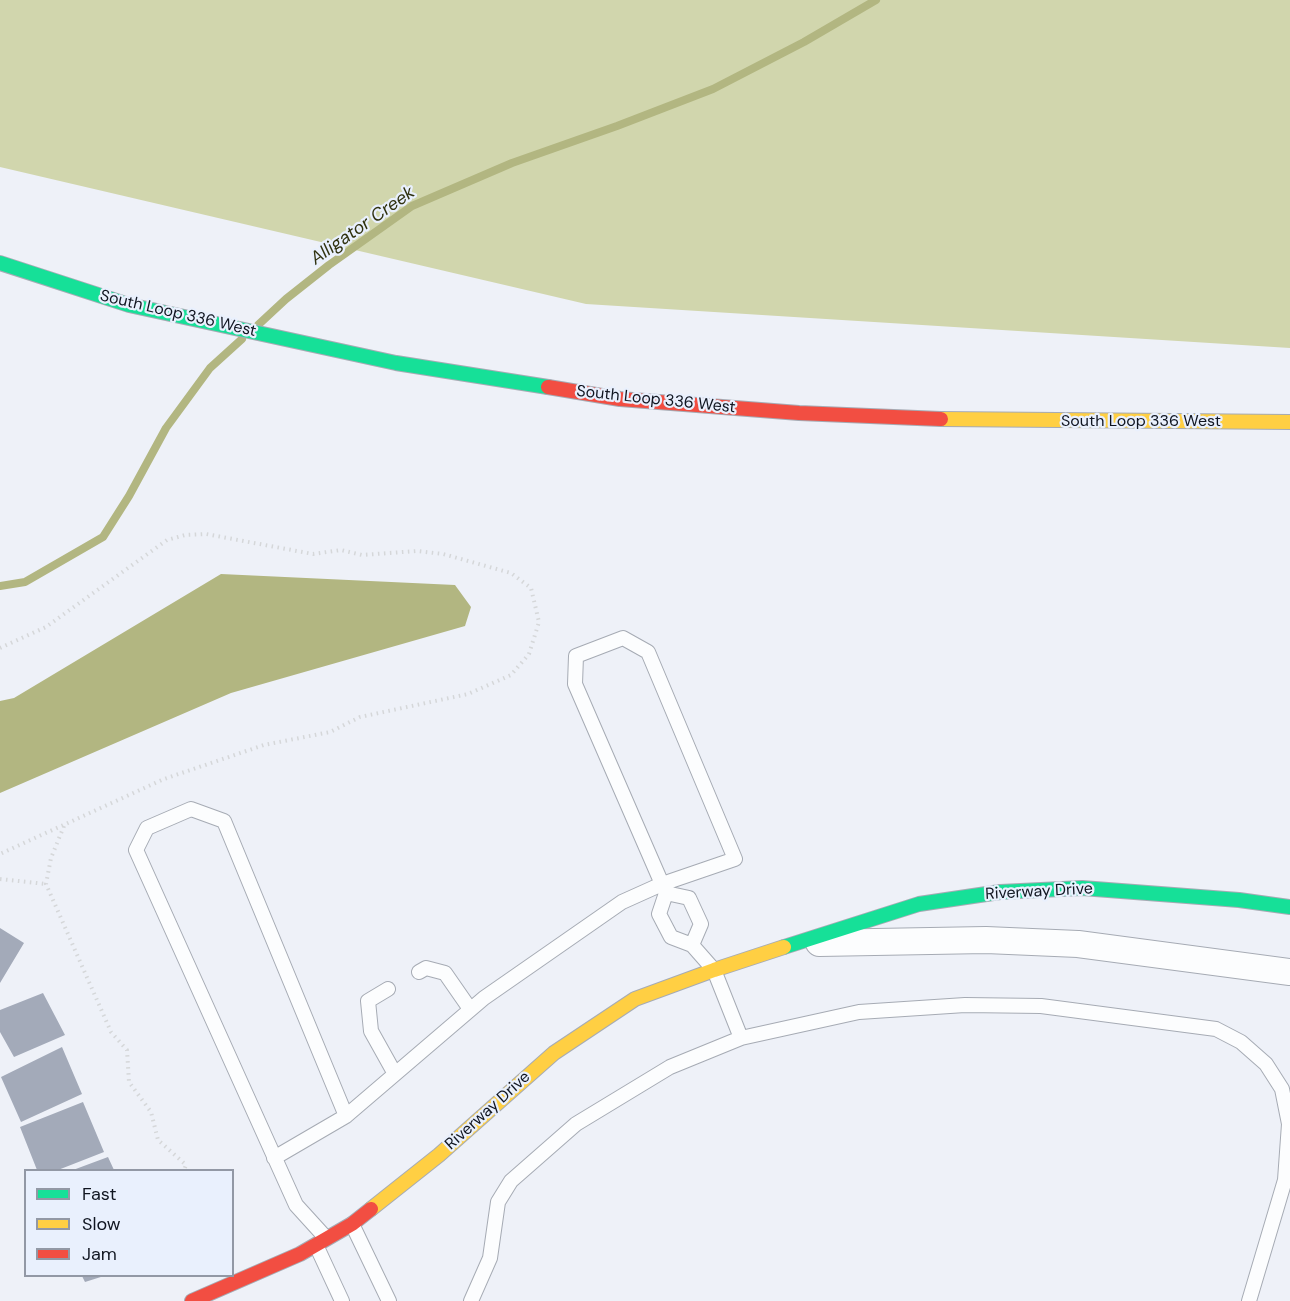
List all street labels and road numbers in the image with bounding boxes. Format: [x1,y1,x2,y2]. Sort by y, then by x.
street label: South Loop 336 West [98,287,258,341]
street label: South Loop 336 West [575,382,737,418]
street label: South Loop 336 West [1061,412,1221,432]
street label: Riverway Drive [985,880,1093,904]
street label: Riverway Drive [442,1068,534,1154]

